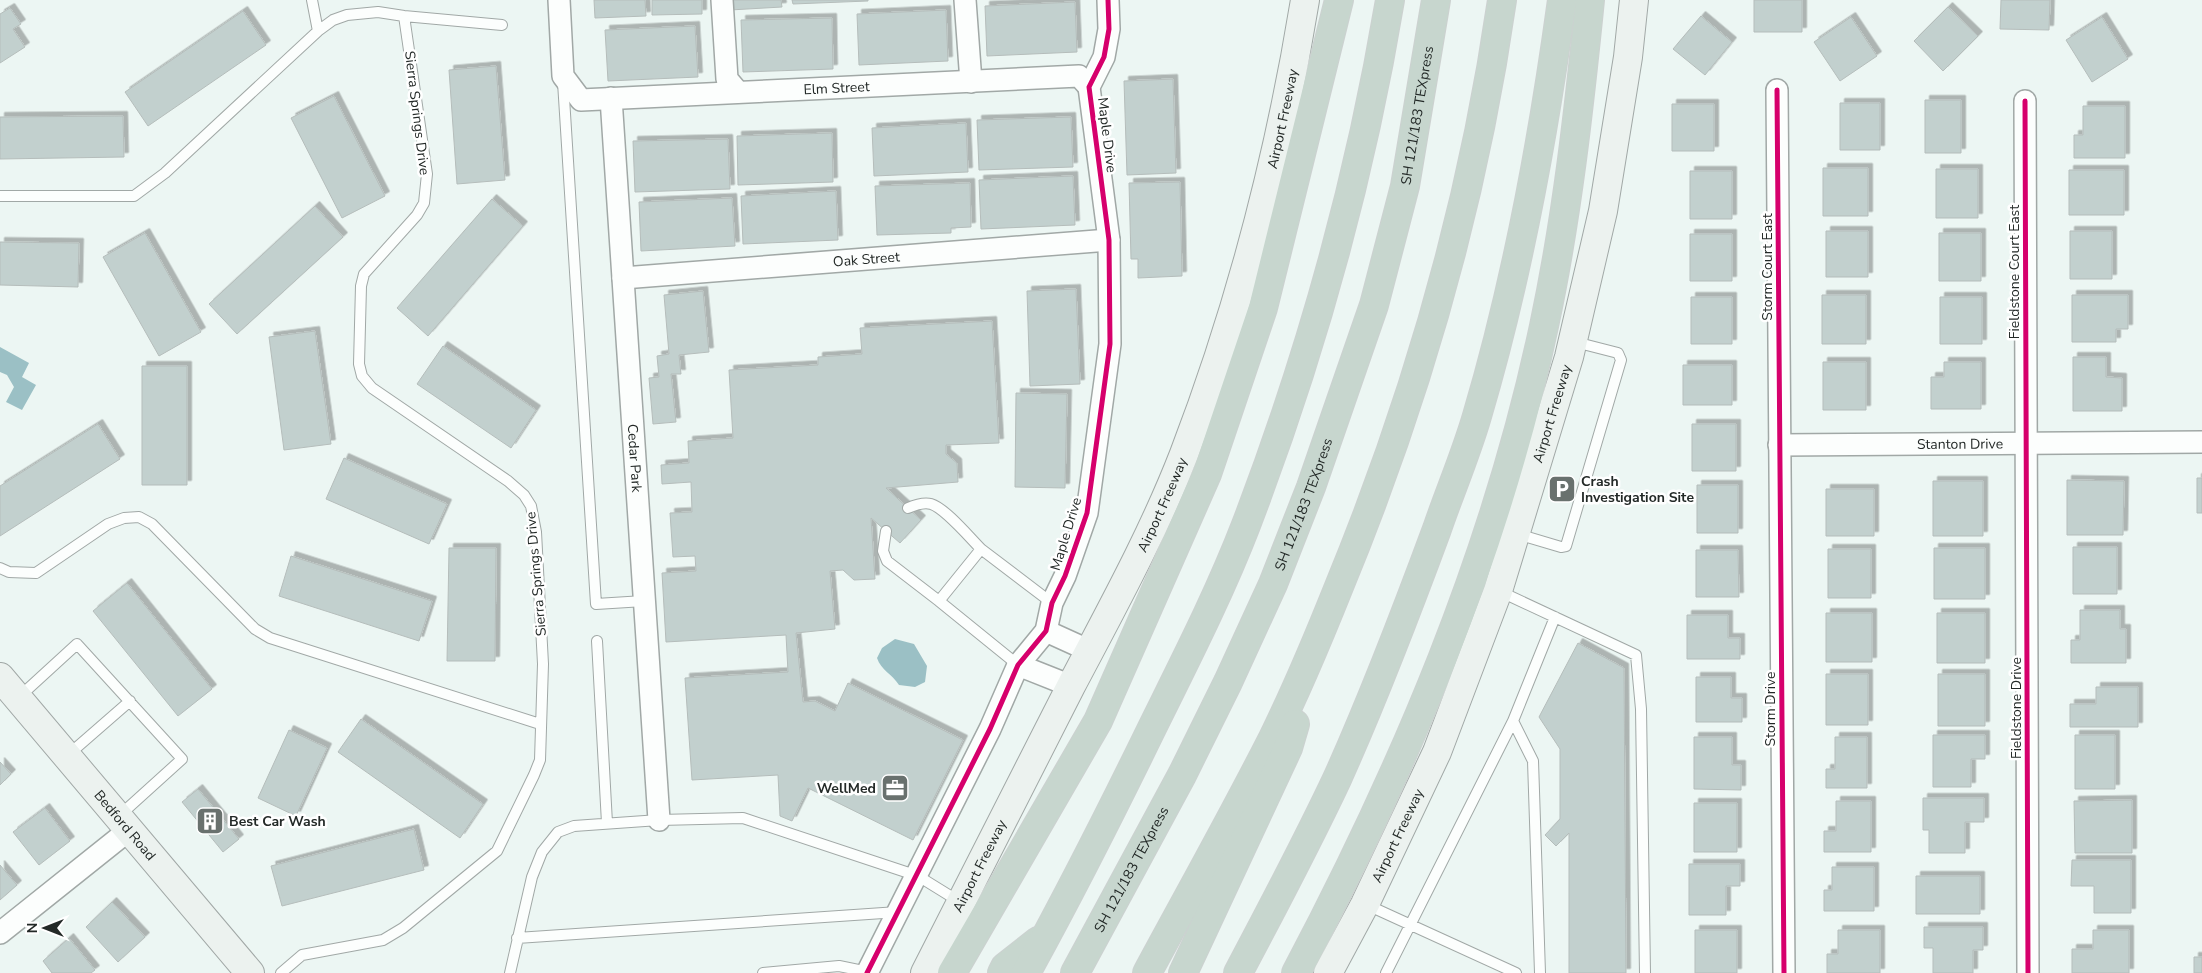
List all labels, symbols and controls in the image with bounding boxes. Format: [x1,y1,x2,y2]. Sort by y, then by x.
street label: SH 121/183 TEXpress [1396,44,1438,186]
street label: Sierra Springs Drive [400,50,434,176]
street label: Airport Freeway [1262,66,1302,171]
street label: Elm Street [803,77,870,99]
street label: Maple Drive [1093,96,1121,174]
street label: Fieldstone Court East [2005,205,2024,339]
street label: Storm Court East [1758,213,1777,321]
street label: Oak Street [832,247,901,271]
street label: Airport Freeway [1528,361,1576,465]
street label: Cedar Park [623,423,647,494]
street label: Stanton Drive [1917,434,2003,454]
street label: SH 121/183 TEXpress [1270,435,1337,573]
street label: Airport Freeway [1133,454,1192,555]
place label: Crash Investigation Site [1581,472,1694,507]
parking icon: Crash Investigation Site [1547,474,1577,504]
street label: Maple Drive [1046,495,1086,573]
street label: Sierra Springs Drive [521,511,551,637]
street label: Fieldstone Drive [2007,657,2026,759]
street label: Storm Drive [1761,672,1780,747]
office icon: WellMed [880,773,910,803]
place label: WellMed [817,779,876,798]
street label: Airport Freeway [1367,785,1428,886]
street label: Bedford Road [90,786,160,864]
street label: SH 121/183 TEXpress [1089,803,1173,936]
building icon: Best Car Wash [195,806,225,836]
place label: Best Car Wash [229,812,326,831]
street label: Airport Freeway [948,816,1011,916]
north arrow [20,903,70,953]
text: N [23,923,42,933]

